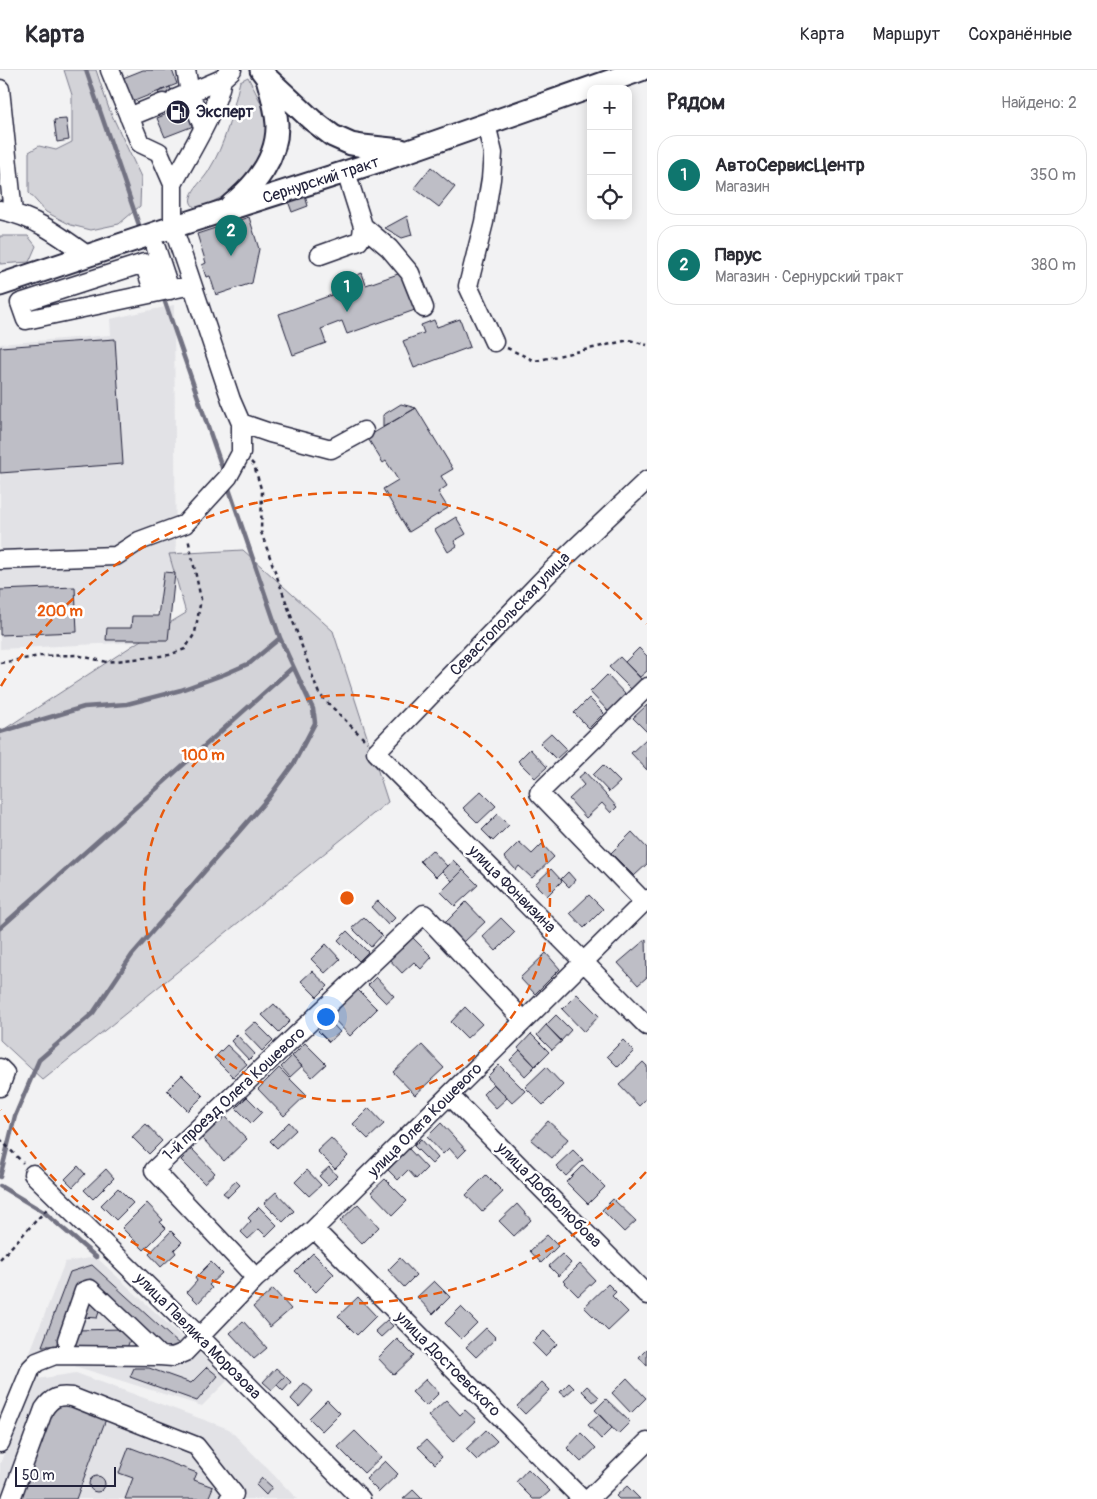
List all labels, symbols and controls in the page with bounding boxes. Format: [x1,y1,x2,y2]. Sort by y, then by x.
text: Карта [25,20,84,49]
text: Карта [800,23,844,46]
text: Маршрут [872,23,940,46]
text: Сохранённые [968,23,1072,46]
map controls [587,85,632,220]
button: + [587,85,632,130]
text: Рядом [667,89,725,116]
text: Найдено: 2 [1001,93,1077,113]
fuel station icon: Эксперт [165,99,191,125]
place label: Эксперт [196,102,255,122]
button: − [587,130,632,175]
street label: Сернурский тракт [260,152,382,208]
text: АвтоСервисЦентр [715,153,865,177]
text: 1 [681,165,687,185]
text: 350 m [1030,165,1076,185]
button: locate [587,175,632,220]
text: Магазин [715,177,770,197]
pin: 2 [215,215,247,256]
text: Парус [715,243,762,267]
text: 2 [680,255,688,275]
text: 380 m [1030,255,1076,275]
text: Магазин · Сернурский тракт [715,267,903,287]
pin: 1 [331,271,363,312]
street label: Севастопольская улица [446,548,574,680]
text: 200 m [37,602,83,621]
text: 100 m [182,746,224,765]
street label: улица Фонвизина [463,840,560,937]
centre of rings [338,889,356,907]
your location [313,1004,339,1030]
street label: 1-й проезд Олега Кошевого [159,1022,310,1165]
street label: улица Олега Кошевого [363,1058,487,1182]
street label: улица Добролюбова [491,1137,606,1252]
street label: улица Павлика Морозова [130,1268,265,1403]
street label: улица Достоевского [390,1306,505,1421]
scale bar [15,1464,116,1487]
text: 50 m [22,1467,55,1484]

